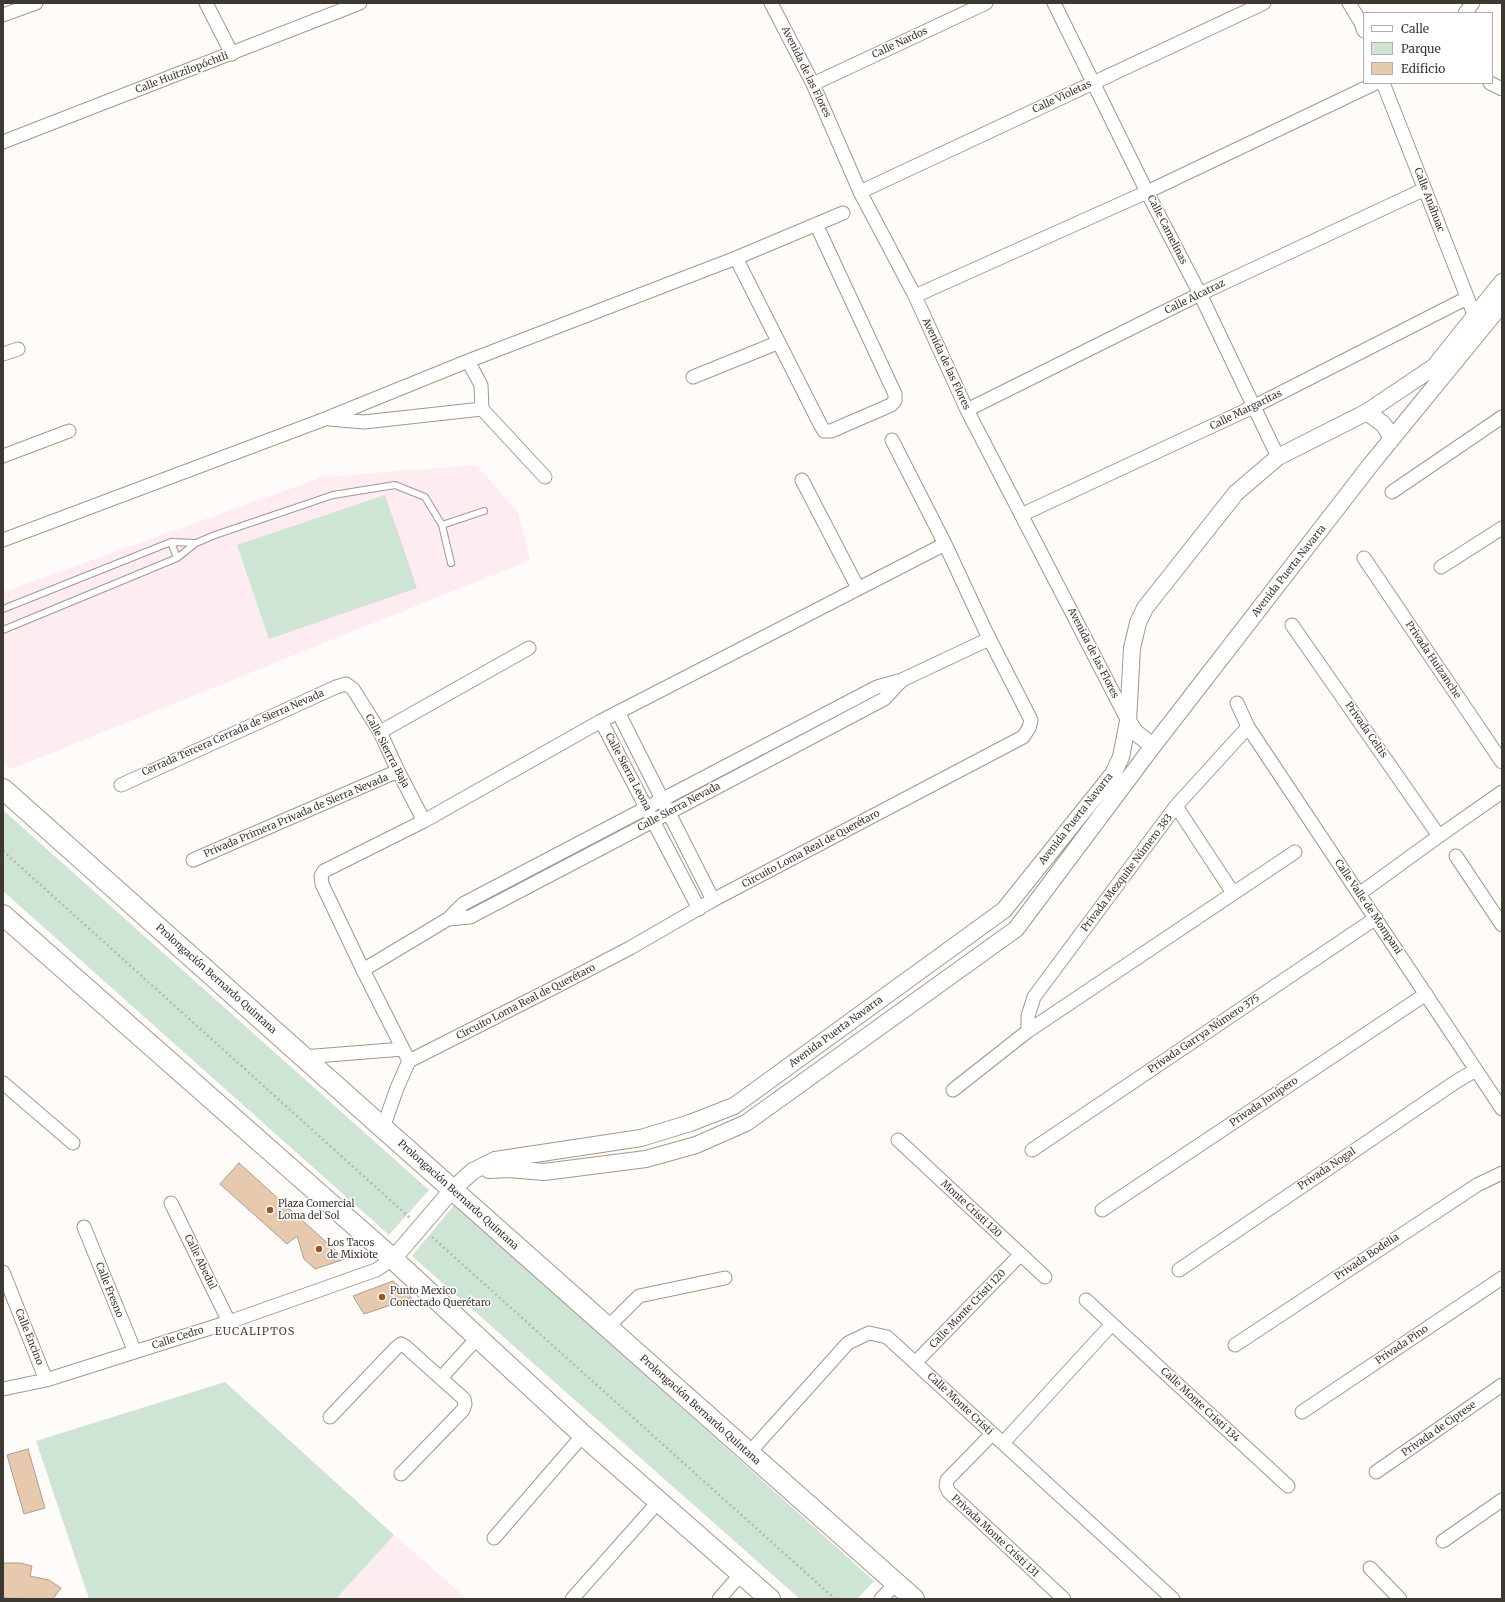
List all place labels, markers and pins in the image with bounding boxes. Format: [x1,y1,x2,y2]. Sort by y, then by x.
place label: Plaza Comercial Loma del Sol [278,1198,355,1222]
marker: Plaza Comercial Loma del Sol [265,1205,275,1215]
place label: Los Tacos de Mixiote [327,1237,378,1260]
marker: Los Tacos de Mixiote [314,1244,324,1254]
place label: Punto Mexico Conectado Querétaro [390,1285,491,1308]
marker: Punto Mexico Conectado Querétaro [377,1292,387,1302]

